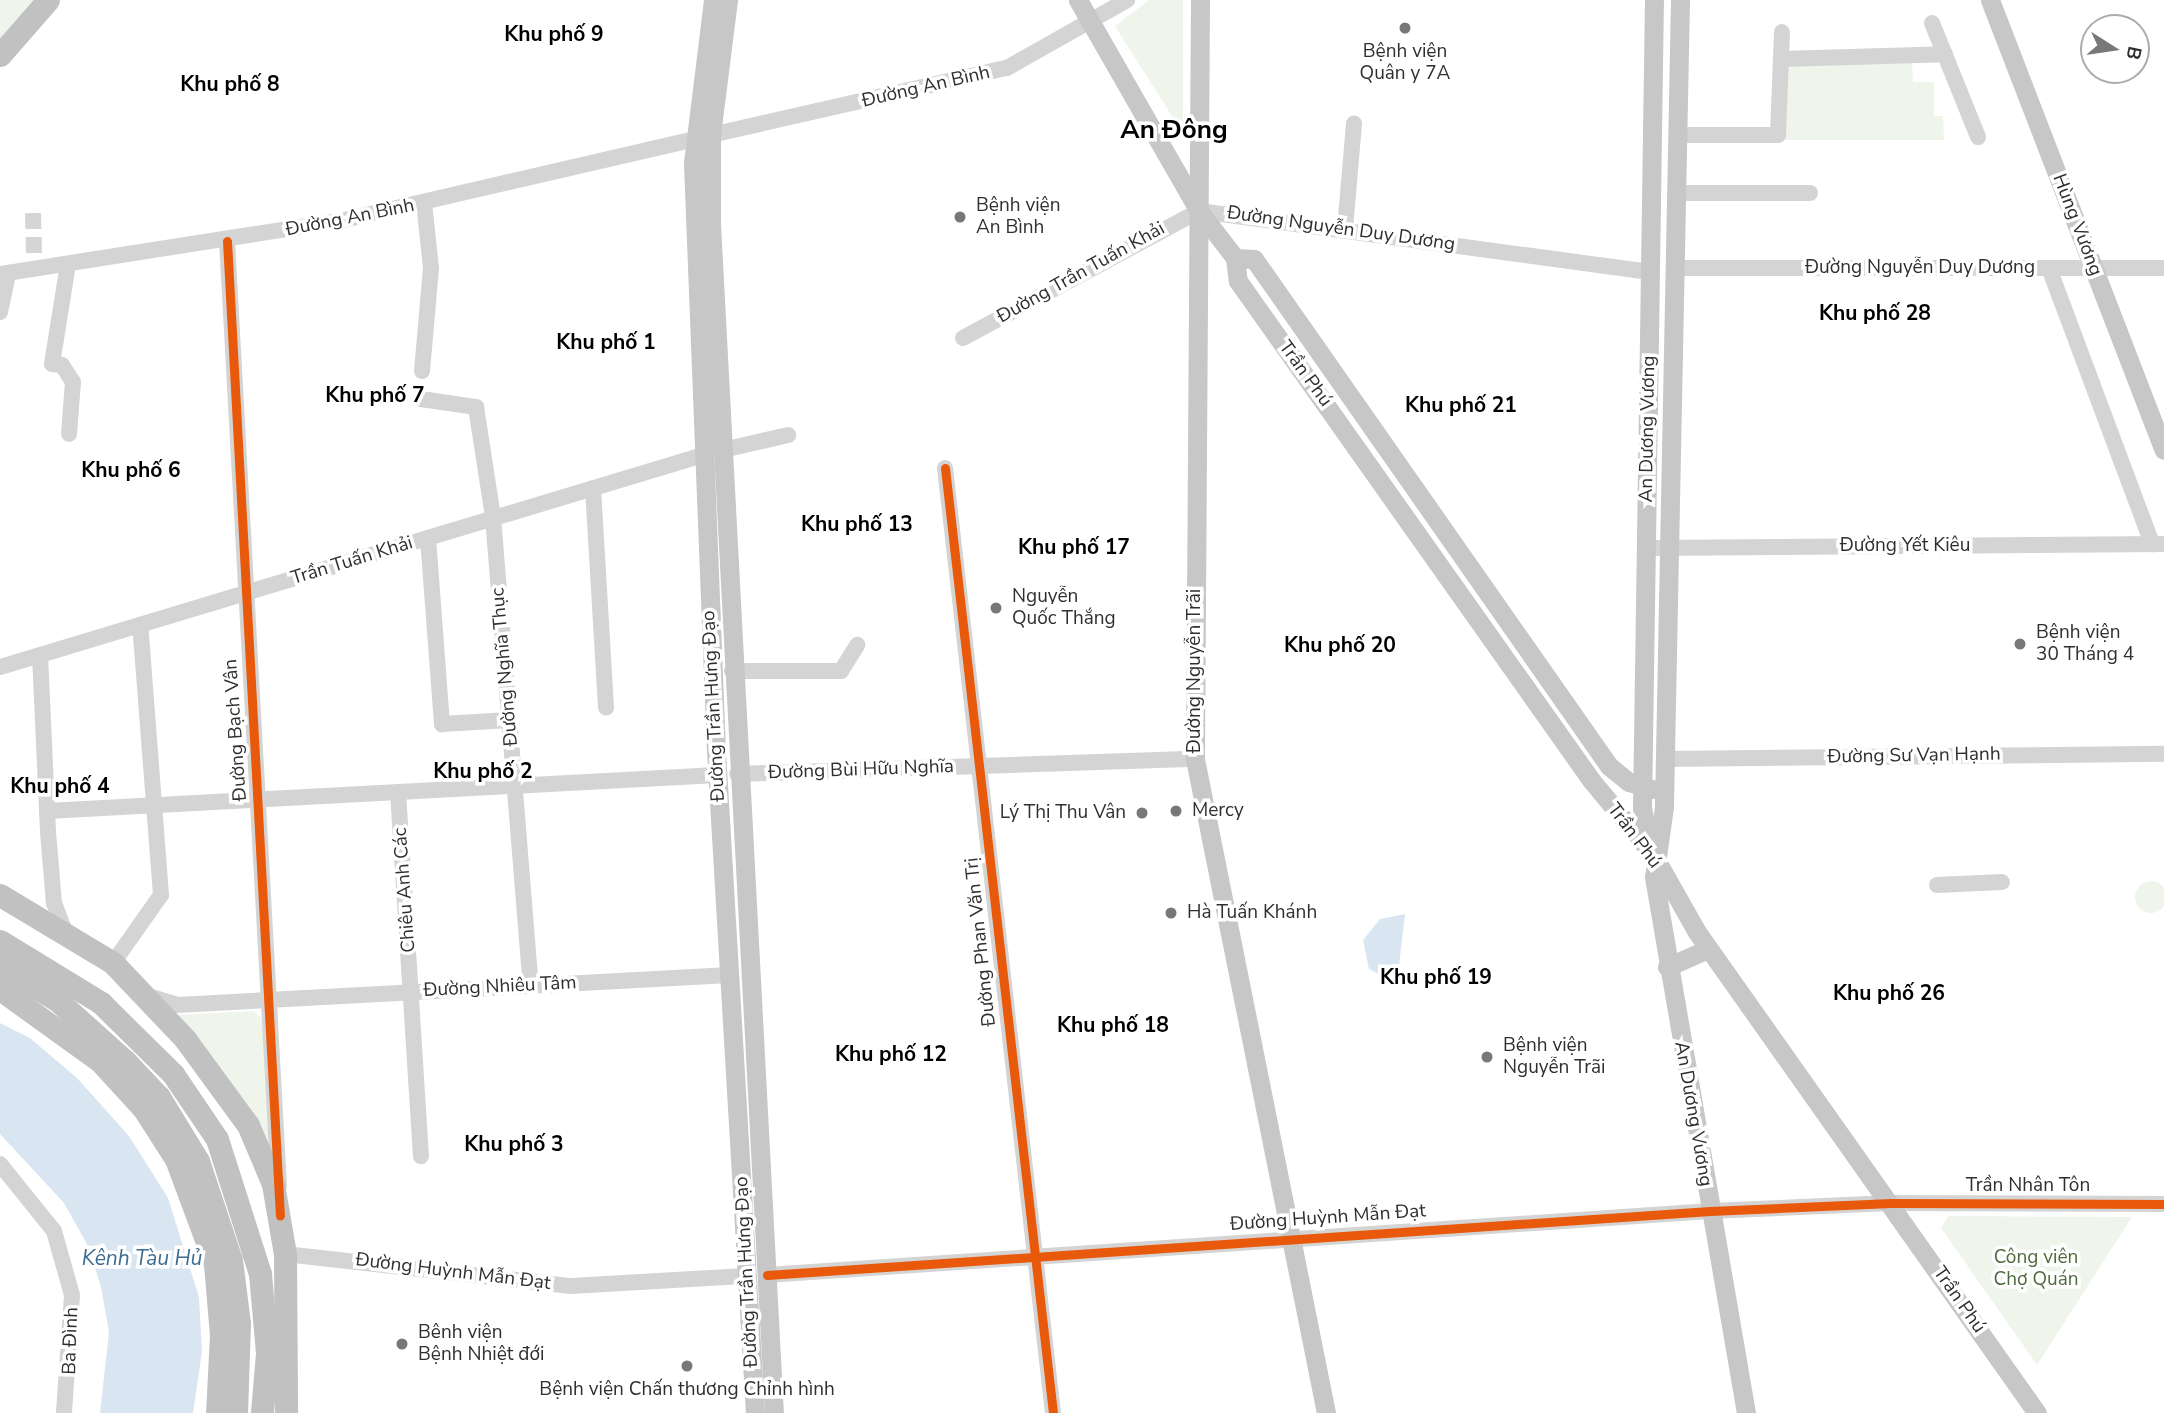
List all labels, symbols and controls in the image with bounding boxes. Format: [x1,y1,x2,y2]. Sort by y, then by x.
north arrow [2080,14,2150,84]
marker: Bệnh viện Quân y 7A [1395,18,1415,38]
district label: Khu phố 9 [504,21,604,47]
place label: Bệnh viện Quân y 7A [1360,41,1450,85]
text: B [2120,44,2148,62]
street label: Đường An Bình [860,61,992,113]
district label: Khu phố 8 [180,71,280,97]
district label: An Đông [1120,114,1228,146]
street label: Hùng Vương [2047,171,2107,279]
street label: Đường An Bình [284,194,416,242]
place label: Bệnh viện An Bình [976,195,1061,239]
street label: Đường Nguyễn Duy Dương [1226,202,1456,256]
marker: Bệnh viện An Bình [950,207,970,227]
street label: Đường Trần Tuấn Khải [993,217,1169,329]
street label: Đường Nguyễn Duy Dương [1805,257,2035,279]
district label: Khu phố 28 [1819,300,1931,326]
district label: Khu phố 1 [556,329,656,355]
street label: Trần Phú [1273,337,1337,411]
street label: An Dương Vương [1635,355,1661,503]
district label: Khu phố 7 [325,382,425,408]
district label: Khu phố 21 [1405,392,1517,418]
district label: Khu phố 6 [81,457,181,483]
district label: Khu phố 13 [801,511,913,537]
street label: Trần Tuấn Khải [288,532,416,590]
district label: Khu phố 17 [1018,534,1130,560]
street label: Đường Yết Kiêu [1840,535,1970,557]
place label: Nguyễn Quốc Thắng [1012,586,1116,630]
street label: Đường Nghĩa Thục [487,587,523,747]
street label: Đường Nguyễn Trãi [1184,589,1206,753]
marker: Nguyễn Quốc Thắng [986,598,1006,618]
street label: Đường Trần Hưng Đạo [698,610,730,802]
place label: Bệnh viện 30 Tháng 4 [2036,622,2134,666]
district label: Khu phố 20 [1284,632,1396,658]
marker: Bệnh viện 30 Tháng 4 [2010,634,2030,654]
street label: Đường Bạch Vân [220,658,252,802]
street label: Đường Sư Vạn Hạnh [1827,743,2001,769]
street label: Đường Bùi Hữu Nghĩa [768,755,954,785]
district label: Khu phố 2 [433,758,533,784]
district label: Khu phố 4 [10,773,110,799]
street label: Trần Phú [1602,799,1666,873]
place label: Mercy [1192,800,1244,822]
marker: Mercy [1166,801,1186,821]
place label: Lý Thị Thu Vân [1000,802,1126,824]
marker: Lý Thị Thu Vân [1132,803,1152,823]
street label: Chiêu Anh Các [389,827,421,953]
street label: Đường Phan Văn Trị [961,856,1001,1028]
place label: Hà Tuấn Khánh [1187,902,1317,924]
marker: Hà Tuấn Khánh [1161,903,1181,923]
district label: Khu phố 19 [1380,964,1492,990]
street label: Đường Nhiêu Tâm [423,972,577,1002]
district label: Khu phố 26 [1833,980,1945,1006]
district label: Khu phố 18 [1057,1012,1169,1038]
place label: Bệnh viện Nguyễn Trãi [1503,1035,1605,1079]
street label: An Dương Vương [1669,1040,1717,1188]
district label: Khu phố 12 [835,1041,947,1067]
marker: Bệnh viện Nguyễn Trãi [1477,1047,1497,1067]
district label: Khu phố 3 [464,1131,564,1157]
street label: Trần Nhân Tôn [1966,1175,2090,1197]
street label: Đường Trần Hưng Đạo [731,1176,763,1368]
street label: Đường Huỳnh Mẫn Đạt [1229,1200,1427,1236]
water label: Kênh Tàu Hủ [82,1245,202,1271]
park label: Công viên Chợ Quán [1993,1247,2079,1291]
street label: Đường Huỳnh Mẫn Đạt [354,1249,552,1295]
street label: Trần Phú [1928,1262,1990,1338]
street label: Ba Đình [58,1307,84,1375]
place label: Bệnh viện Bệnh Nhiệt đới [418,1322,544,1366]
marker: Bệnh viện Bệnh Nhiệt đới [392,1334,412,1354]
marker: Bệnh viện Chấn thương Chỉnh hình [677,1356,697,1376]
place label: Bệnh viện Chấn thương Chỉnh hình [539,1379,835,1401]

